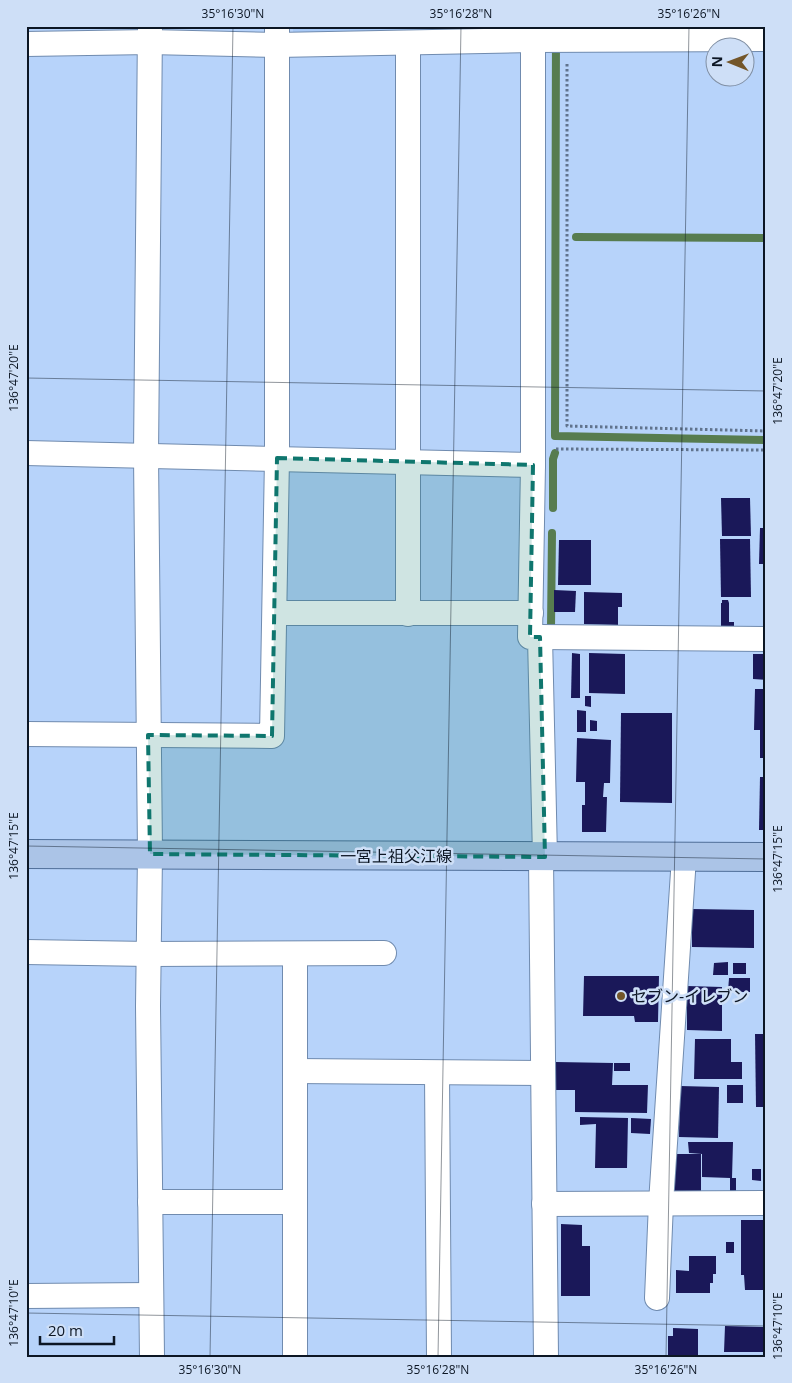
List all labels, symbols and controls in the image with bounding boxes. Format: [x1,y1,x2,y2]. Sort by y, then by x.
text: 35°16'30"N [202,5,264,22]
text: 35°16'28"N [430,5,492,22]
text: 35°16'26"N [658,5,720,22]
north arrow [704,38,754,88]
text: N [707,56,726,68]
text: 136°47'20"E [5,344,22,412]
text: 136°47'20"E [769,357,786,425]
text: 136°47'15"E [5,812,22,880]
text: 136°47'15"E [769,825,786,893]
street label: 一宮上祖父江線 [340,845,452,867]
place label: セブン-イレブン [631,985,748,1007]
marker: セブン-イレブン [615,990,627,1002]
text: 136°47'10"E [5,1279,22,1347]
text: 136°47'10"E [769,1292,786,1360]
scale bar [40,1313,114,1345]
text: 20 m [48,1320,83,1340]
text: 35°16'30"N [179,1361,241,1378]
text: 35°16'28"N [407,1361,469,1378]
text: 35°16'26"N [635,1361,697,1378]

